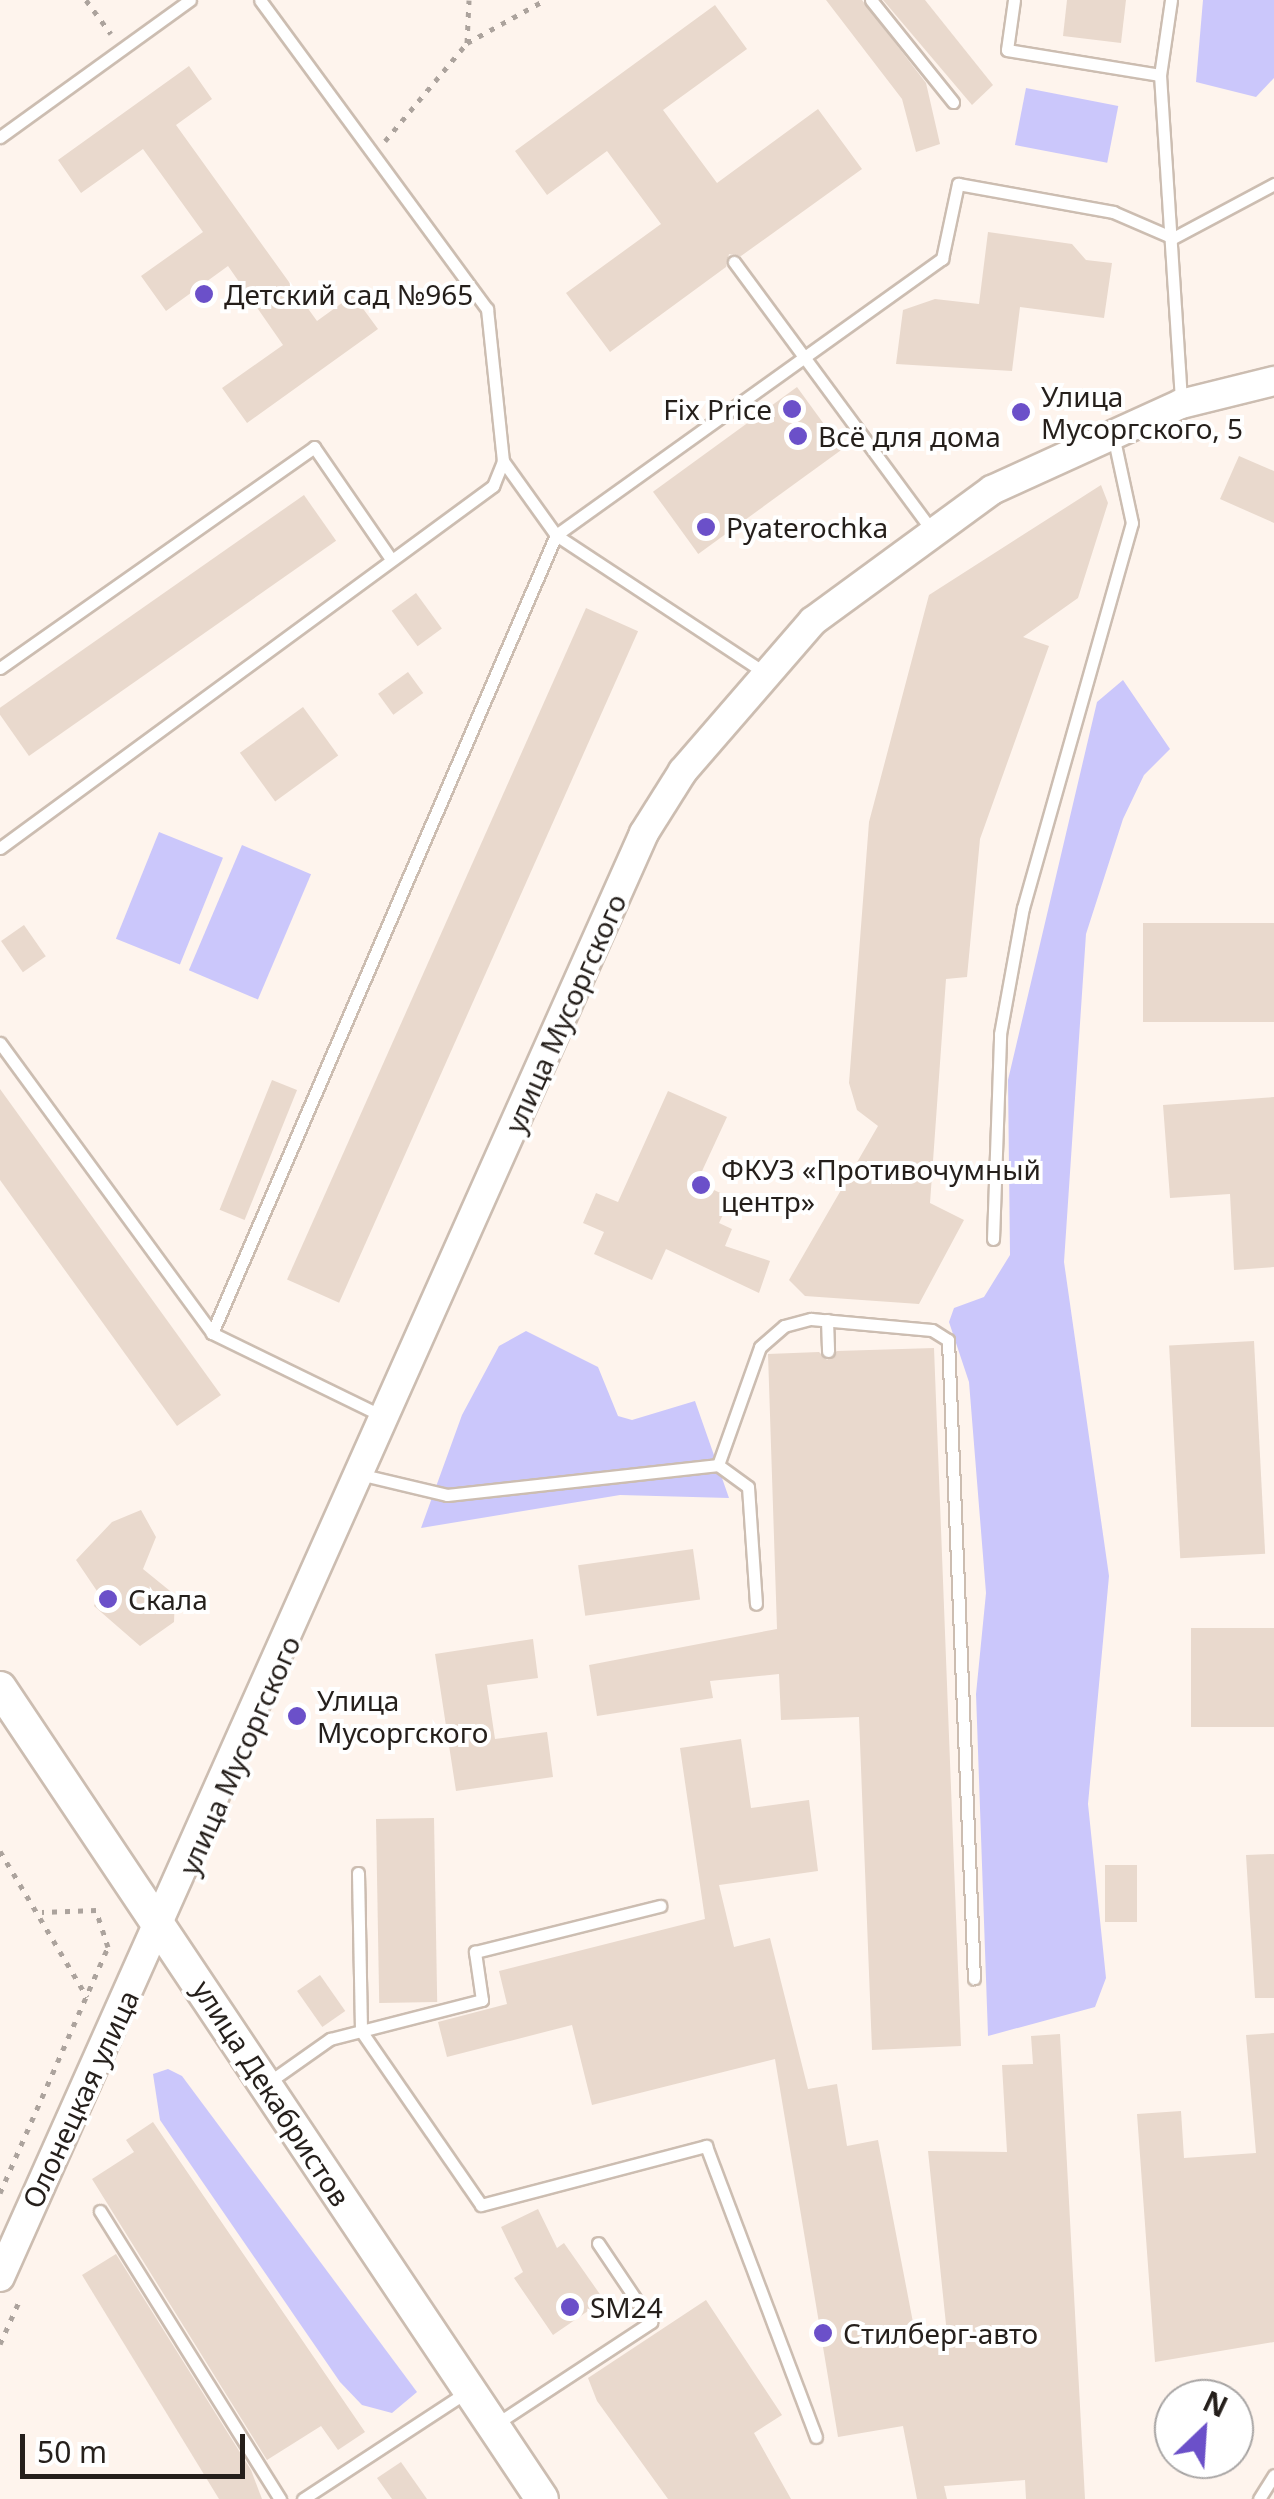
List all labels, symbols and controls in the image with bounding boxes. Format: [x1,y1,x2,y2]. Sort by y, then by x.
place label: Детский сад №965 [224,277,473,311]
marker: Детский сад №965 [193,283,215,305]
place label: Улица Мусоргского, 5 [1041,379,1243,445]
place label: Fix Price [663,392,772,426]
marker: Fix Price [781,398,803,420]
marker: Улица Мусоргского, 5 [1010,401,1032,423]
place label: Всё для дома [818,419,1001,453]
marker: Всё для дома [787,425,809,447]
place label: Pyaterochka [726,510,888,544]
marker: Pyaterochka [695,516,717,538]
street label: улица Мусоргского [497,888,633,1138]
place label: ФКУЗ «Противочумный центр» [721,1152,1041,1218]
marker: ФКУЗ «Противочумный центр» [690,1174,712,1196]
place label: Скала [128,1582,208,1616]
marker: Скала [97,1588,119,1610]
street label: улица Мусоргского [171,1630,307,1880]
place label: Улица Мусоргского [317,1683,488,1749]
marker: Улица Мусоргского [286,1705,308,1727]
street label: улица Декабристов [186,1974,358,2212]
street label: Олонецкая улица [15,1985,145,2213]
place label: SM24 [590,2290,663,2324]
marker: SM24 [559,2296,581,2318]
place label: Стилберг-авто [843,2316,1038,2350]
marker: Стилберг-авто [812,2322,834,2344]
north arrow [1154,2379,1254,2479]
text: N [1197,2382,1234,2426]
scale bar [25,2414,250,2476]
text: 50 m [37,2431,107,2472]

